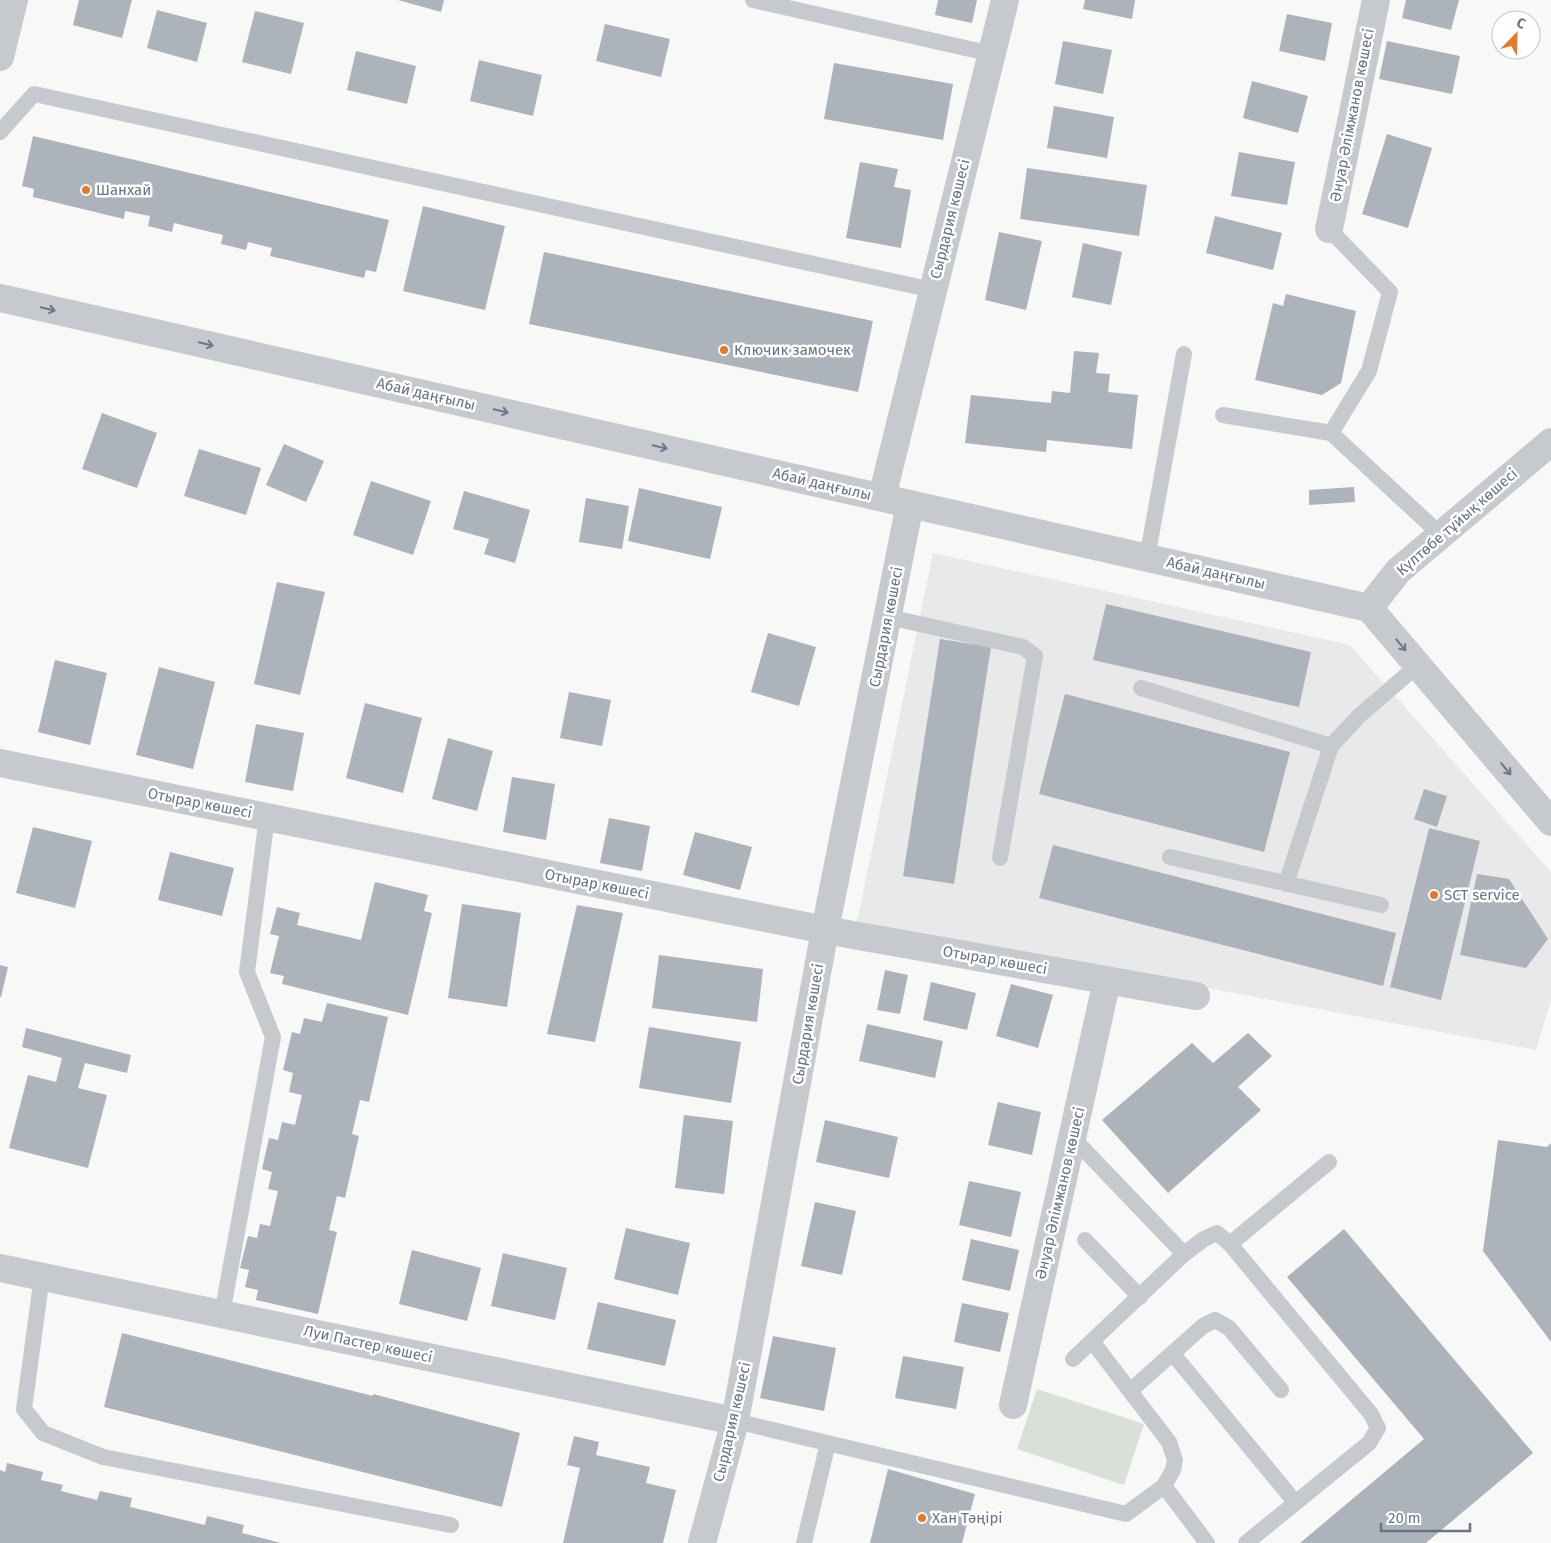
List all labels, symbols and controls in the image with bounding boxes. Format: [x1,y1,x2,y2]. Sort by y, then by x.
north arrow [1491,10,1541,60]
text: С [1514,14,1528,33]
street label: Әнуар Әлімжанов көшесі [1326,27,1378,203]
street label: Сырдария көшесі [926,157,974,281]
place label: Шанхай [96,181,151,199]
marker: Шанхай [80,184,92,196]
one-way arrow [39,304,55,314]
one-way arrow [198,340,214,349]
place label: Ключик замочек [734,341,851,359]
marker: Ключик замочек [718,344,730,356]
street label: Абай даңғылы [375,374,477,414]
one-way arrow [493,407,509,416]
one-way arrow [651,443,667,452]
street label: Абай даңғылы [771,464,873,504]
street label: Күлтөбе тұйық көшесі [1393,465,1521,579]
street label: Абай даңғылы [1165,553,1267,593]
street label: Сырдария көшесі [865,565,907,689]
one-way arrow [1395,638,1406,651]
one-way arrow [1500,762,1512,775]
street label: Отырар көшесі [146,784,254,822]
street label: Отырар көшесі [543,865,651,903]
place label: SCT service [1444,886,1520,904]
marker: SCT service [1428,889,1440,901]
street label: Отырар көшесі [941,942,1049,978]
street label: Сырдария көшесі [788,962,828,1086]
street label: Әнуар Әлімжанов көшесі [1031,1105,1089,1281]
street label: Луи Пастер көшесі [302,1322,434,1366]
street label: Сырдария көшесі [709,1360,755,1484]
scale bar [1381,1500,1470,1532]
place label: Хан Тәңірі [932,1509,1003,1527]
text: 20 m [1388,1509,1421,1527]
marker: Хан Тәңірі [916,1512,928,1524]

